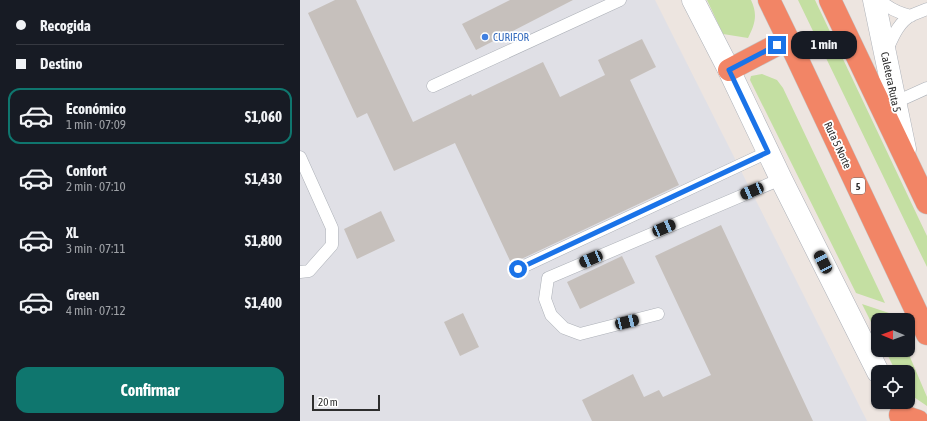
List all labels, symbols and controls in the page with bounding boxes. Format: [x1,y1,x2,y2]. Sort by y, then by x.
text: Recogida [40,17,91,34]
place label: CURIFOR [493,31,530,43]
callout: 1 min [791,31,857,59]
marker: CURIFOR [480,32,490,42]
route end [768,36,786,54]
text: 1 min [811,37,837,52]
street label: Caletera Ruta 5 [879,51,903,113]
text: Destino [40,55,83,72]
icon: car [18,98,54,134]
text: Económico [66,100,126,117]
text: $1,060 [245,108,282,125]
text: 1 min · 07:09 [66,117,126,132]
street label: Ruta 5 Norte [822,120,854,170]
icon: car [18,160,54,196]
text: Confort [66,162,107,179]
text: $1,430 [245,170,282,187]
road number: 5 [851,178,865,194]
text: 2 min · 07:10 [66,179,126,194]
car [739,181,765,201]
car [651,218,677,238]
icon: car [18,222,54,258]
text: XL [66,224,79,241]
text: $1,800 [245,232,282,249]
text: 3 min · 07:11 [66,241,126,256]
car [578,249,604,269]
car [812,249,834,275]
route start [509,260,527,278]
icon: car [18,284,54,320]
text: Green [66,286,99,303]
text: $1,400 [245,294,282,311]
text: 4 min · 07:12 [66,303,126,318]
car [614,313,640,331]
north arrow [871,313,915,357]
map controls [871,313,915,409]
button: locate [871,365,915,409]
button: Confirmar [16,367,284,413]
scale bar [312,393,380,412]
text: 20 m [318,396,338,408]

